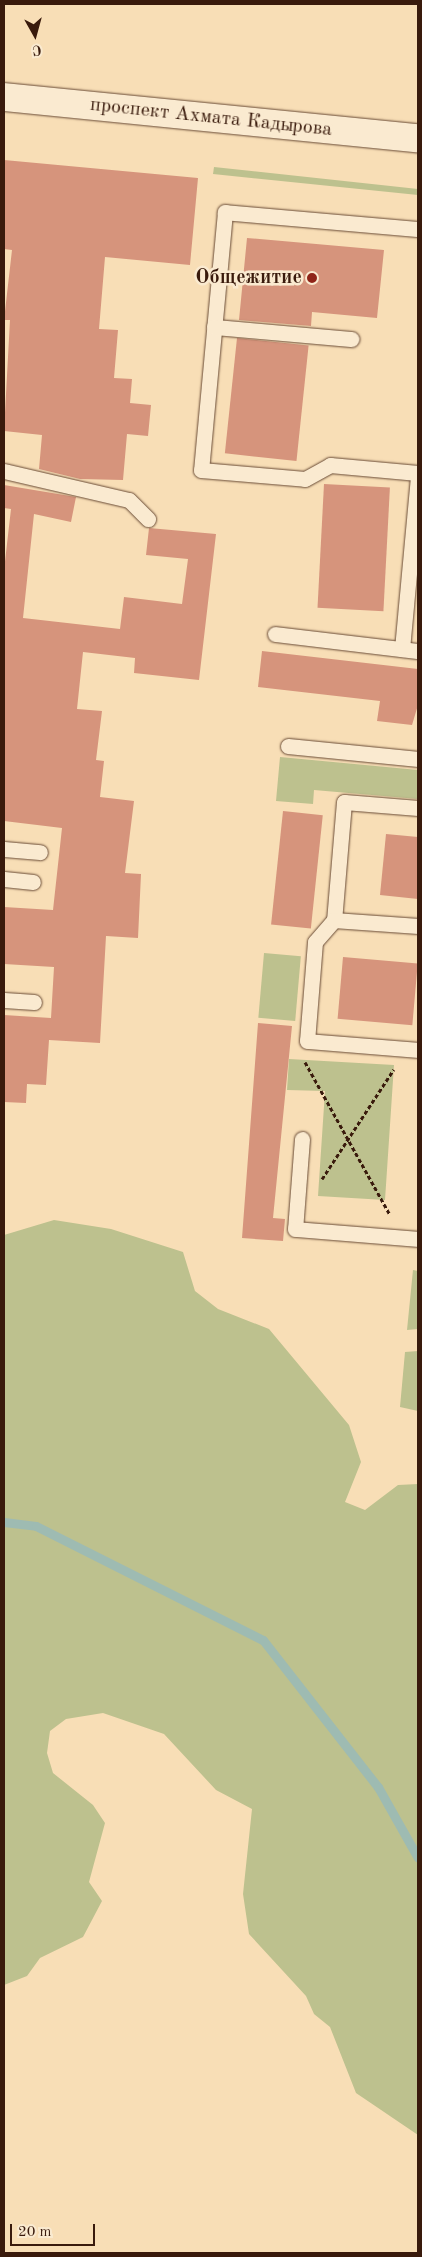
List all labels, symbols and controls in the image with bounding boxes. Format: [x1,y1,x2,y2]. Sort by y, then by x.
north arrow [10,10,60,60]
text: С [31,42,42,57]
street label: проспект Ахмата Кадырова [89,93,333,143]
place label: Общежитие [195,266,302,290]
marker: Общежитие [306,272,318,284]
scale bar [12,2214,98,2246]
text: 20 m [18,2225,52,2240]

